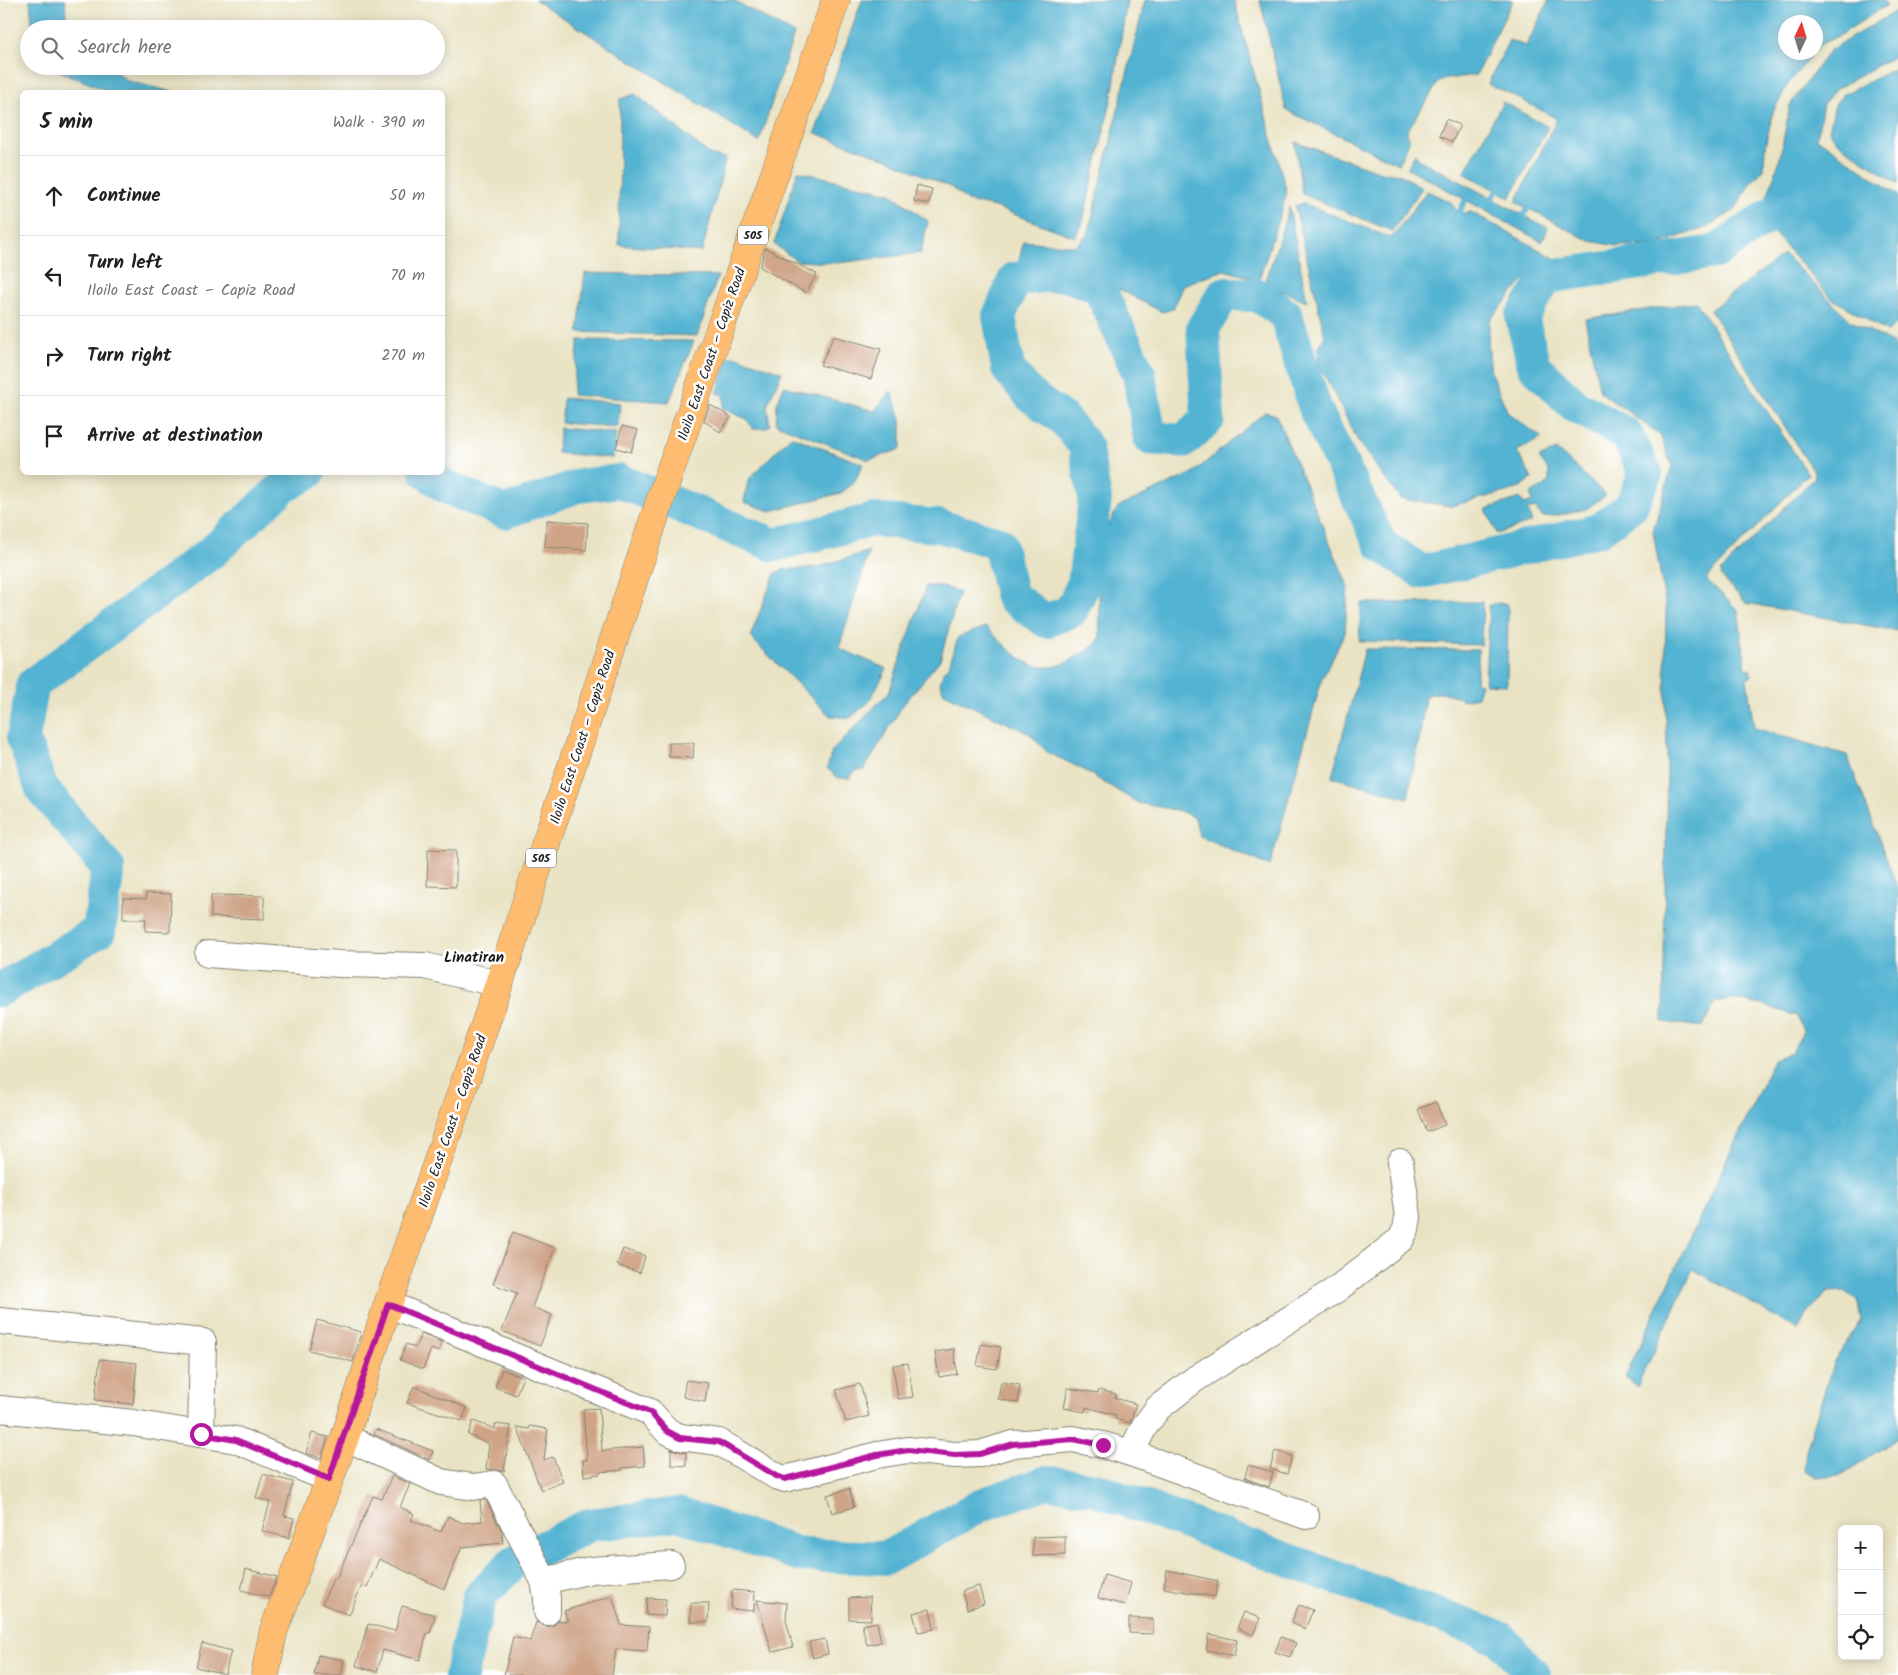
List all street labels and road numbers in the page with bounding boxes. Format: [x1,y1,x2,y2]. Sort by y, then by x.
road number: 505 [738,226,768,244]
street label: Iloilo East Coast – Capiz Road [672,264,752,444]
street label: Iloilo East Coast – Capiz Road [544,646,622,827]
road number: 505 [526,848,556,868]
street label: Iloilo East Coast – Capiz Road [413,1031,493,1211]

